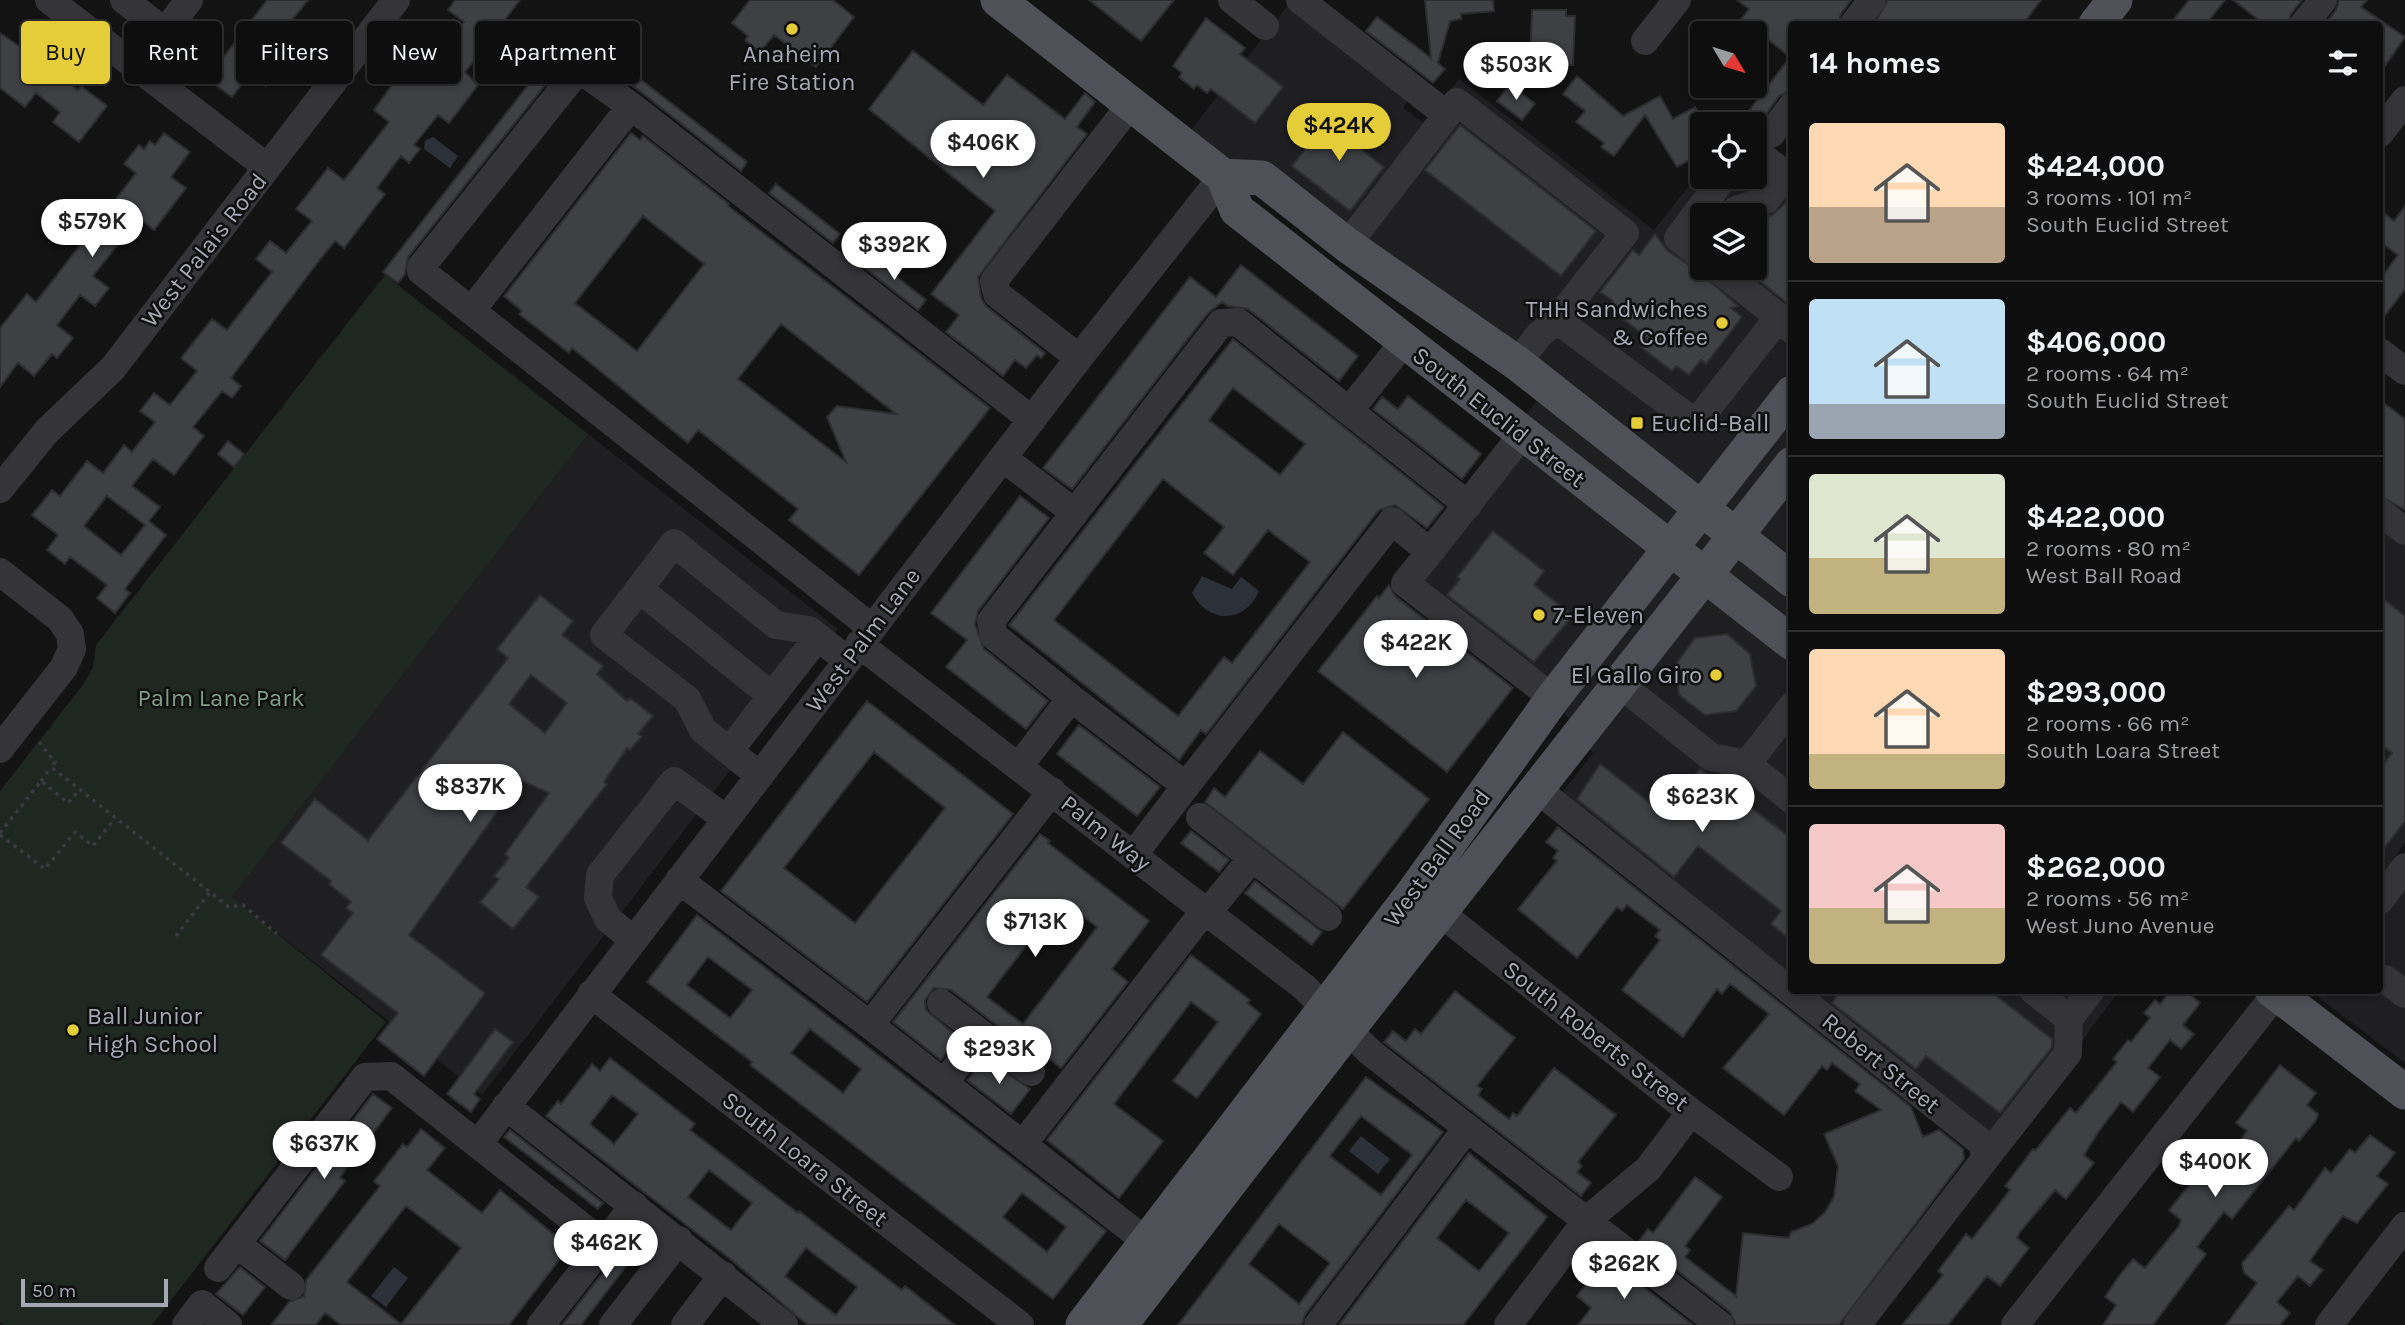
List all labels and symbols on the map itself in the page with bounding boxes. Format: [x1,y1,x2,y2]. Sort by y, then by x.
marker: Anaheim Fire Station [784,21,800,37]
north arrow [1690,21,1768,98]
place label: Anaheim Fire Station [729,40,855,96]
pin: $503K [1467,42,1565,102]
pin: $424K [1290,104,1388,163]
pin: $406K [934,120,1032,180]
street label: West Palais Road [135,168,273,332]
pin: $579K [43,200,141,259]
pin: $392K [845,222,943,282]
place label: THH Sandwiches & Coffee [1525,295,1708,351]
marker: THH Sandwiches & Coffee [1714,315,1730,331]
street label: South Euclid Street [1407,341,1591,493]
place label: Euclid-Ball [1651,409,1769,437]
marker: Euclid-Ball [1629,415,1645,431]
street label: West Palm Lane [800,563,926,717]
place label: 7-Eleven [1553,601,1644,629]
marker: 7-Eleven [1531,607,1547,623]
pin: $422K [1367,620,1465,680]
place label: El Gallo Giro [1571,661,1702,689]
marker: El Gallo Giro [1708,667,1724,683]
park label: Palm Lane Park [137,684,305,712]
pin: $837K [421,764,519,824]
pin: $623K [1653,774,1751,834]
street label: West Ball Road [1378,784,1496,932]
street label: Palm Way [1055,789,1157,877]
pin: $713K [986,900,1084,959]
street label: South Roberts Street [1498,955,1694,1117]
place label: Ball Junior High School [87,1002,218,1058]
street label: Robert Street [1816,1007,1946,1119]
marker: Ball Junior High School [65,1022,81,1038]
pin: $293K [950,1026,1048,1086]
street label: South Loara Street [717,1086,893,1232]
pin: $637K [275,1122,373,1181]
pin: $400K [2166,1140,2264,1199]
pin: $462K [557,1220,655,1280]
pin: $262K [1575,1242,1673,1301]
scale bar [21,1276,168,1308]

